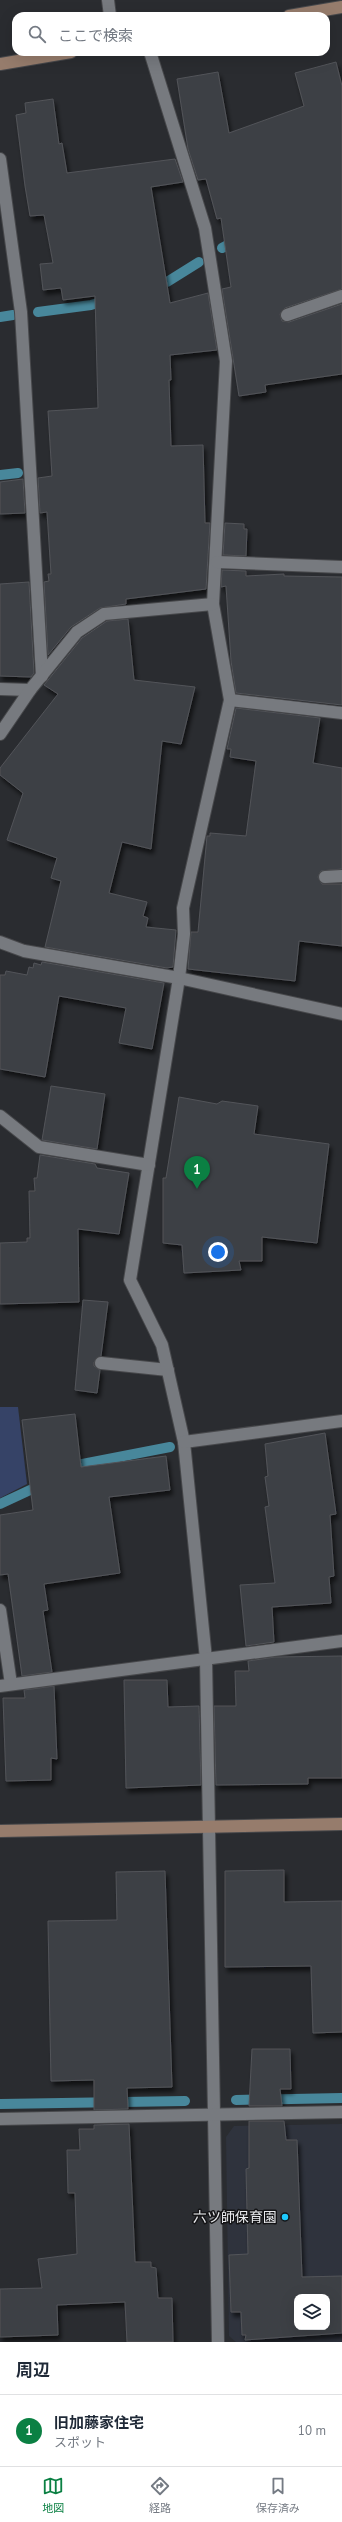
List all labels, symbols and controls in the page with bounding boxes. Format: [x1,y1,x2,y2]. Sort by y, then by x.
search box [12,12,330,56]
icon: search [26,23,48,45]
text: ここで検索 [58,26,133,45]
pin: 1 [184,1156,210,1189]
your location [208,1242,228,1262]
place label: 六ツ師保育園 [193,2208,277,2226]
marker: 六ツ師保育園 [280,2212,290,2222]
map controls [294,2294,330,2330]
button: layers [294,2294,330,2330]
text: 周辺 [16,2359,50,2381]
text: 旧加藤家住宅 [54,2413,144,2432]
text: 1 [25,2422,33,2439]
text: 10 m [298,2422,326,2439]
text: スポット [54,2434,106,2451]
tab: 地図 [42,2475,64,2515]
tab: 経路 [149,2475,171,2515]
tab: 保存済み [256,2475,300,2515]

